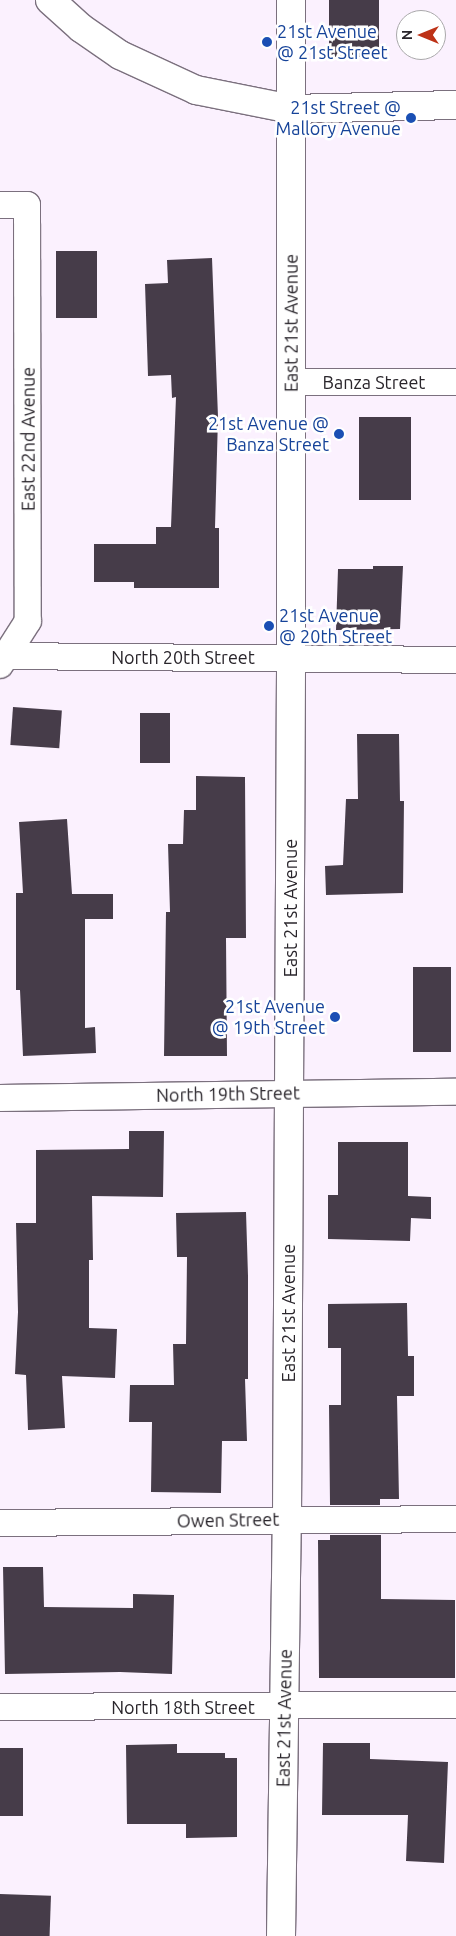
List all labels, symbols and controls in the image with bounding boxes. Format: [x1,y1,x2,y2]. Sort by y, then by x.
north arrow [396,10,446,60]
place label: 21st Avenue @ 21st Street [277,21,388,64]
text: N [399,30,415,40]
marker: 21st Avenue @ 21st Street [261,36,273,48]
place label: 21st Street @ Mallory Avenue [275,97,401,140]
marker: 21st Street @ Mallory Avenue [405,112,417,124]
street label: East 21st Avenue [280,254,302,392]
street label: East 22nd Avenue [17,367,39,511]
street label: Banza Street [323,371,425,393]
place label: 21st Avenue @ Banza Street [208,413,329,456]
marker: 21st Avenue @ Banza Street [333,428,345,440]
place label: 21st Avenue @ 20th Street [279,605,392,648]
marker: 21st Avenue @ 20th Street [263,620,275,632]
street label: North 20th Street [111,646,255,668]
street label: East 21st Avenue [279,839,301,977]
place label: 21st Avenue @ 19th Street [212,996,325,1038]
marker: 21st Avenue @ 19th Street [329,1011,341,1023]
street label: North 19th Street [156,1082,300,1106]
street label: East 21st Avenue [277,1244,299,1382]
street label: Owen Street [177,1508,279,1532]
street label: East 21st Avenue [272,1649,296,1787]
street label: North 18th Street [111,1696,255,1718]

